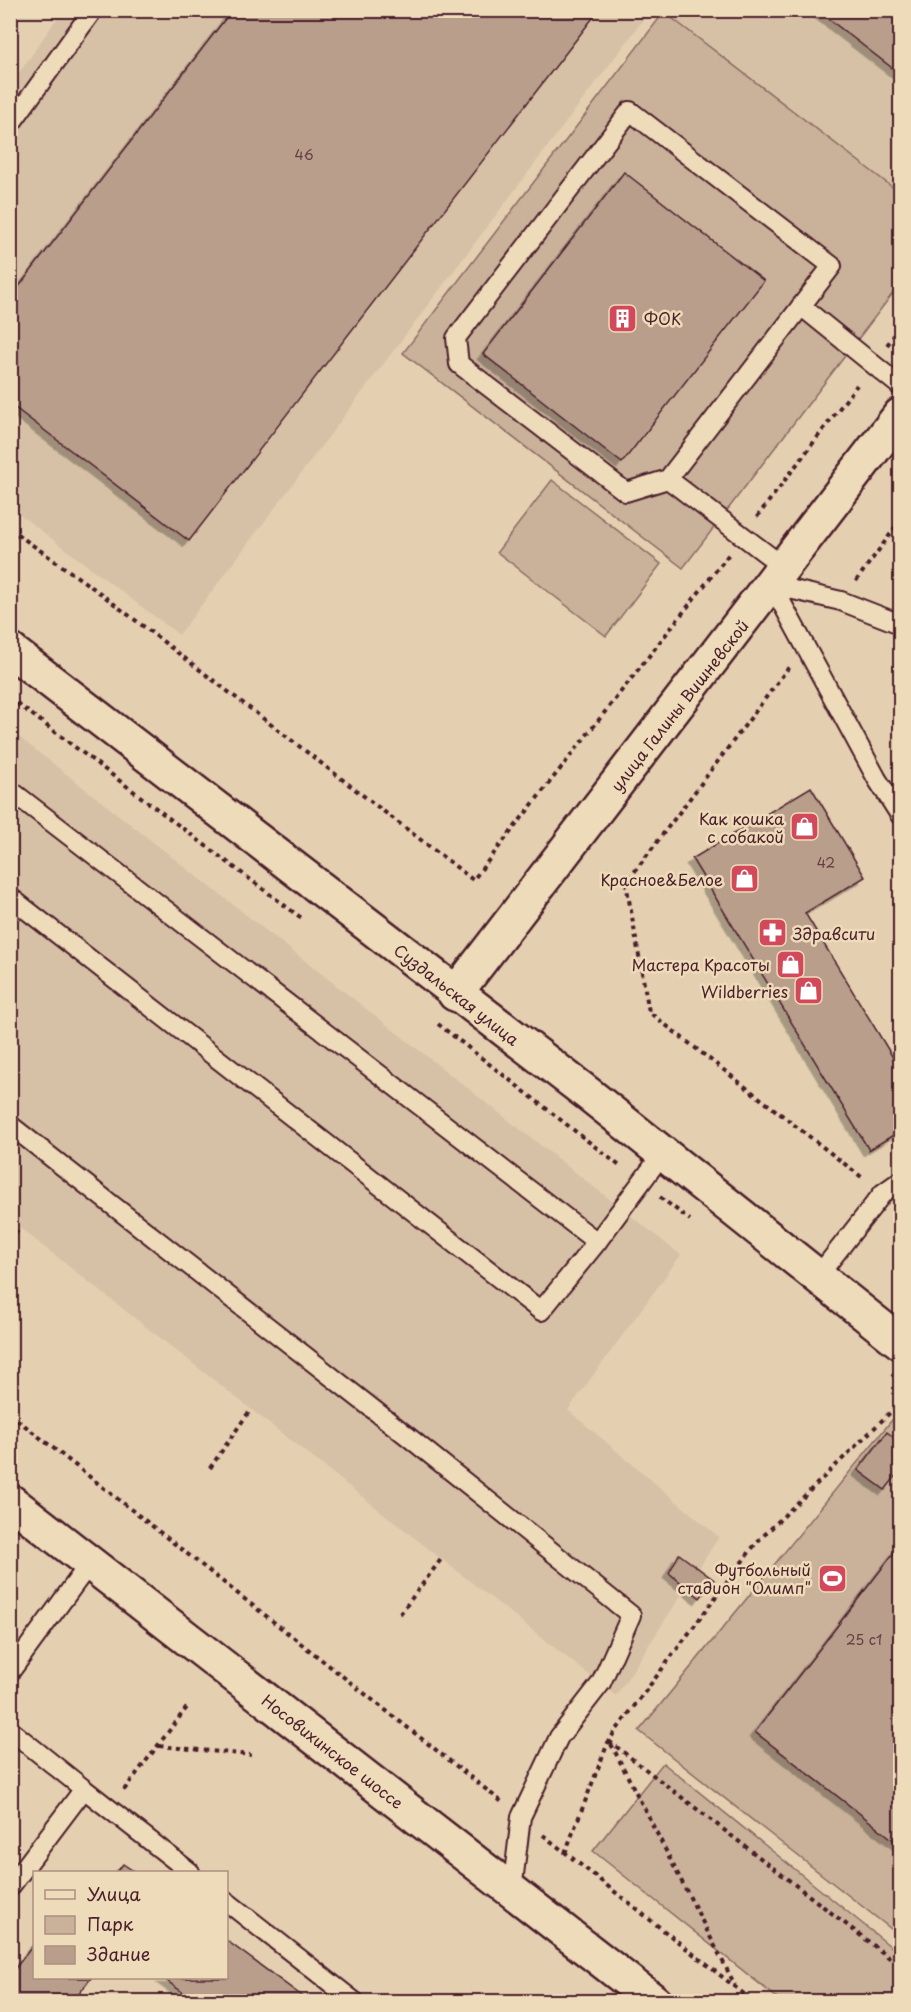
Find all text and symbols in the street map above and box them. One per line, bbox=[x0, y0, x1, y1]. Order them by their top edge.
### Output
house number: 46 bbox=[294, 144, 314, 165]
building icon: ФОК bbox=[607, 302, 639, 334]
place label: ФОК bbox=[644, 306, 681, 330]
street label: улица Галины Вишневской bbox=[604, 614, 754, 796]
place label: Как кошка с собакой bbox=[699, 806, 784, 848]
shop icon: Как кошка с собакой bbox=[789, 811, 821, 843]
house number: 42 bbox=[817, 852, 835, 873]
shop icon: Красное&Белое bbox=[728, 863, 760, 895]
place label: Красное&Белое bbox=[601, 867, 723, 891]
pharmacy icon: Здравсити bbox=[756, 917, 788, 949]
place label: Здравсити bbox=[792, 921, 875, 945]
street label: Суздальская улица bbox=[389, 937, 525, 1051]
shop icon: Мастера Красоты bbox=[775, 948, 807, 980]
place label: Мастера Красоты bbox=[631, 952, 770, 976]
shop icon: Wildberries bbox=[793, 975, 825, 1007]
place label: Wildberries bbox=[701, 979, 788, 1003]
place label: Футбольный стадион "Олимп" bbox=[677, 1557, 811, 1599]
sports icon: Футбольный стадион "Олимп" bbox=[816, 1562, 848, 1594]
house number: 25 с1 bbox=[846, 1629, 882, 1650]
street label: Носовихинское шоссе bbox=[257, 1688, 409, 1814]
legend bbox=[33, 1871, 228, 1979]
text: Улица bbox=[87, 1880, 141, 1907]
text: Парк bbox=[87, 1910, 134, 1937]
text: Здание bbox=[87, 1940, 150, 1967]

